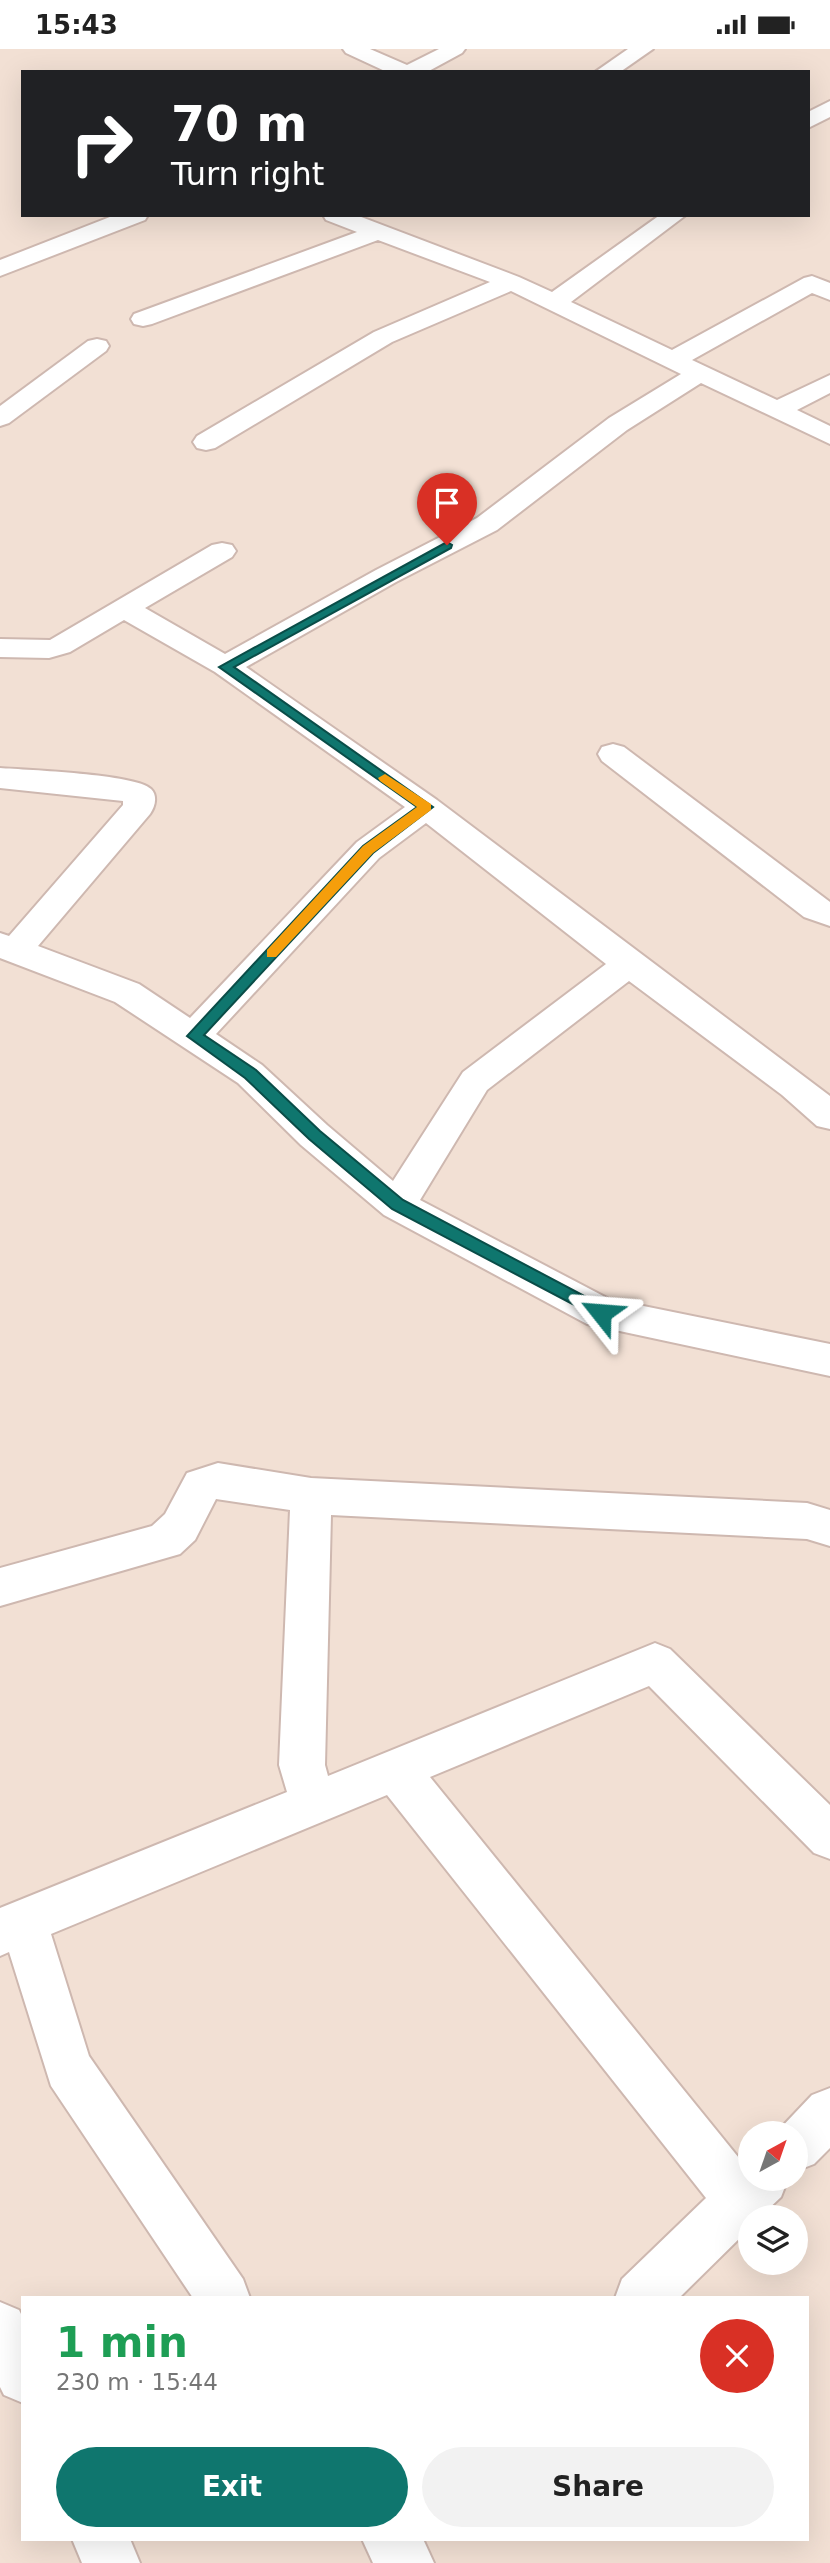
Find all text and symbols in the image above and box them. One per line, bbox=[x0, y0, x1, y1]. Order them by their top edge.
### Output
text: 15:43 bbox=[35, 10, 118, 40]
text: 70 m bbox=[171, 96, 307, 153]
icon: right bbox=[56, 98, 147, 189]
text: Turn right bbox=[171, 155, 324, 193]
pin bbox=[417, 473, 477, 545]
icon: arrive bbox=[428, 484, 466, 522]
position arrow bbox=[564, 1276, 638, 1350]
north arrow bbox=[738, 2121, 808, 2191]
map controls bbox=[738, 2121, 808, 2275]
button: layers bbox=[738, 2205, 808, 2275]
text: 1 min bbox=[56, 2318, 188, 2367]
button: close bbox=[700, 2319, 774, 2393]
text: 230 m · 15:44 bbox=[56, 2369, 218, 2395]
button: Exit bbox=[56, 2447, 408, 2527]
button: Share bbox=[422, 2447, 774, 2527]

